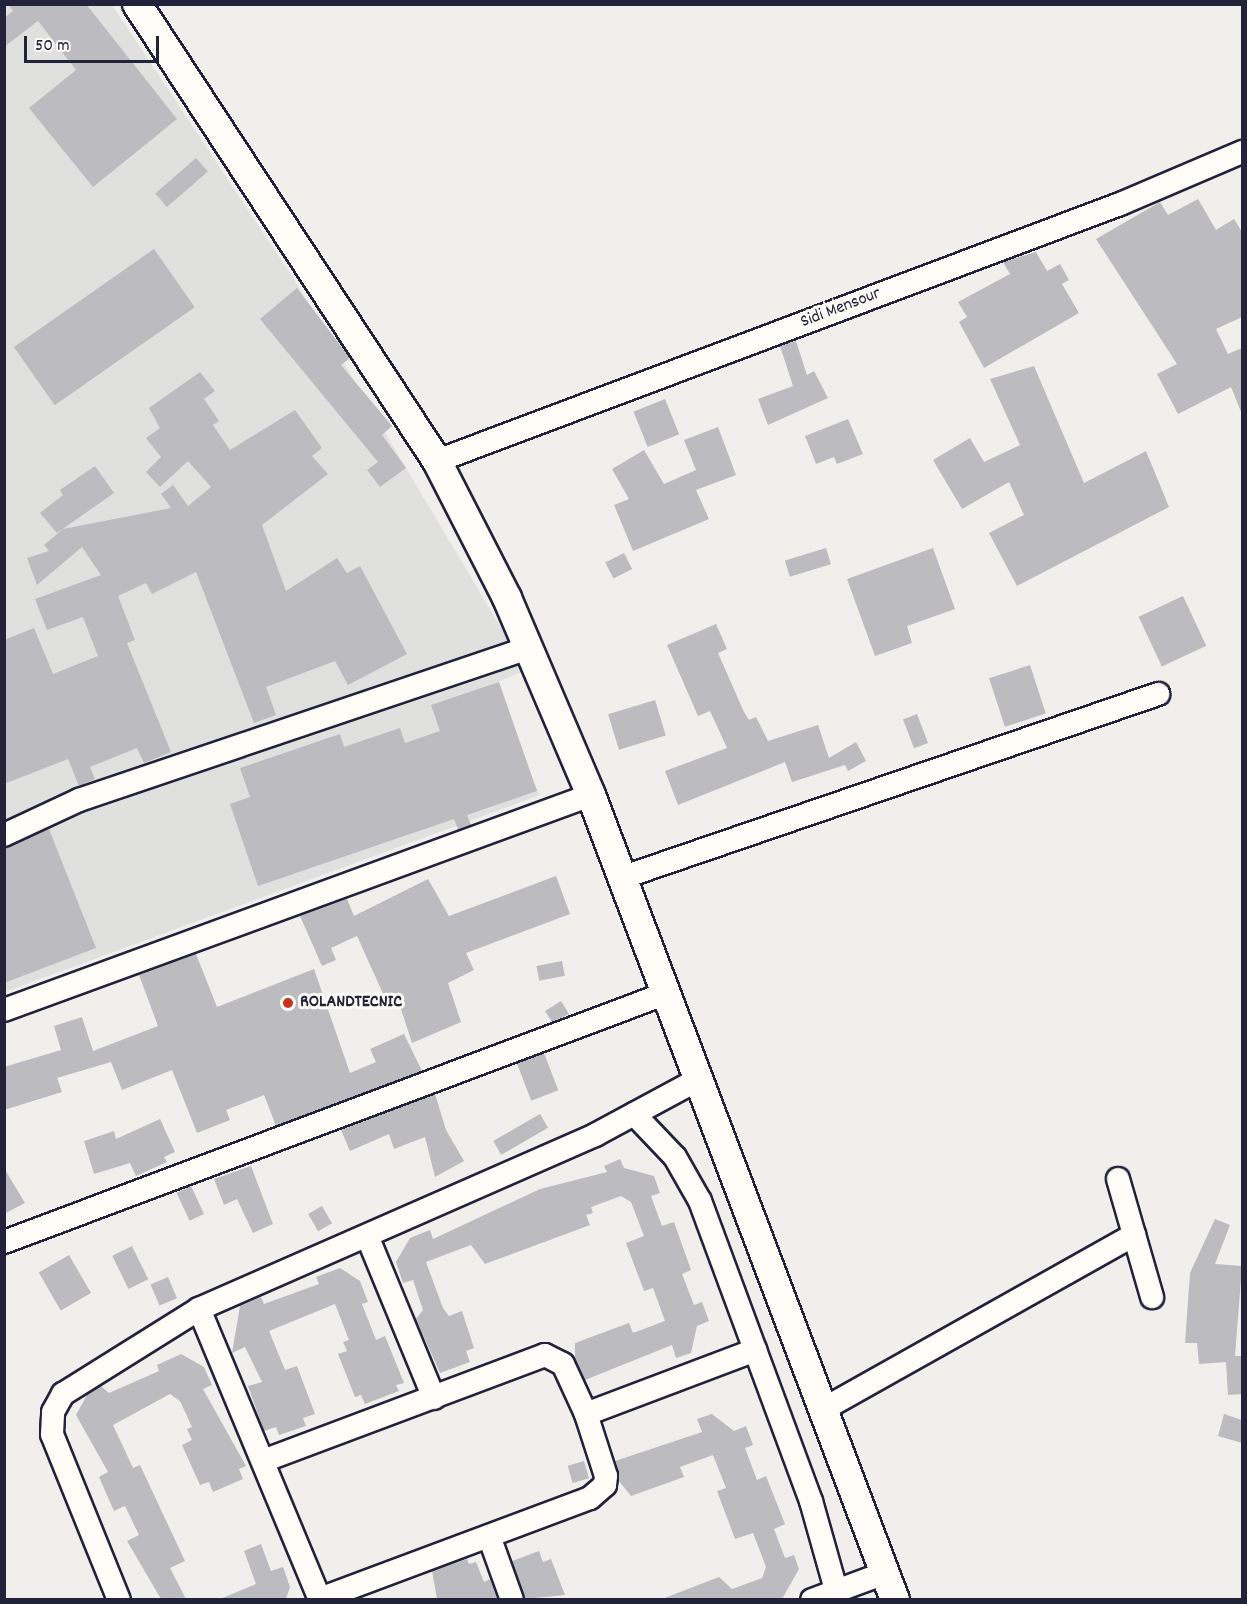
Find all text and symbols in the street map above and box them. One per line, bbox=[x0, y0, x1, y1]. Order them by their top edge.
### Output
scale bar bbox=[27, 24, 162, 62]
text: 50 m bbox=[35, 34, 70, 59]
street label: Sidi Mensour bbox=[798, 284, 884, 334]
place label: ROLANDTECNIC bbox=[300, 992, 402, 1014]
marker: ROLANDTECNIC bbox=[281, 996, 295, 1010]

